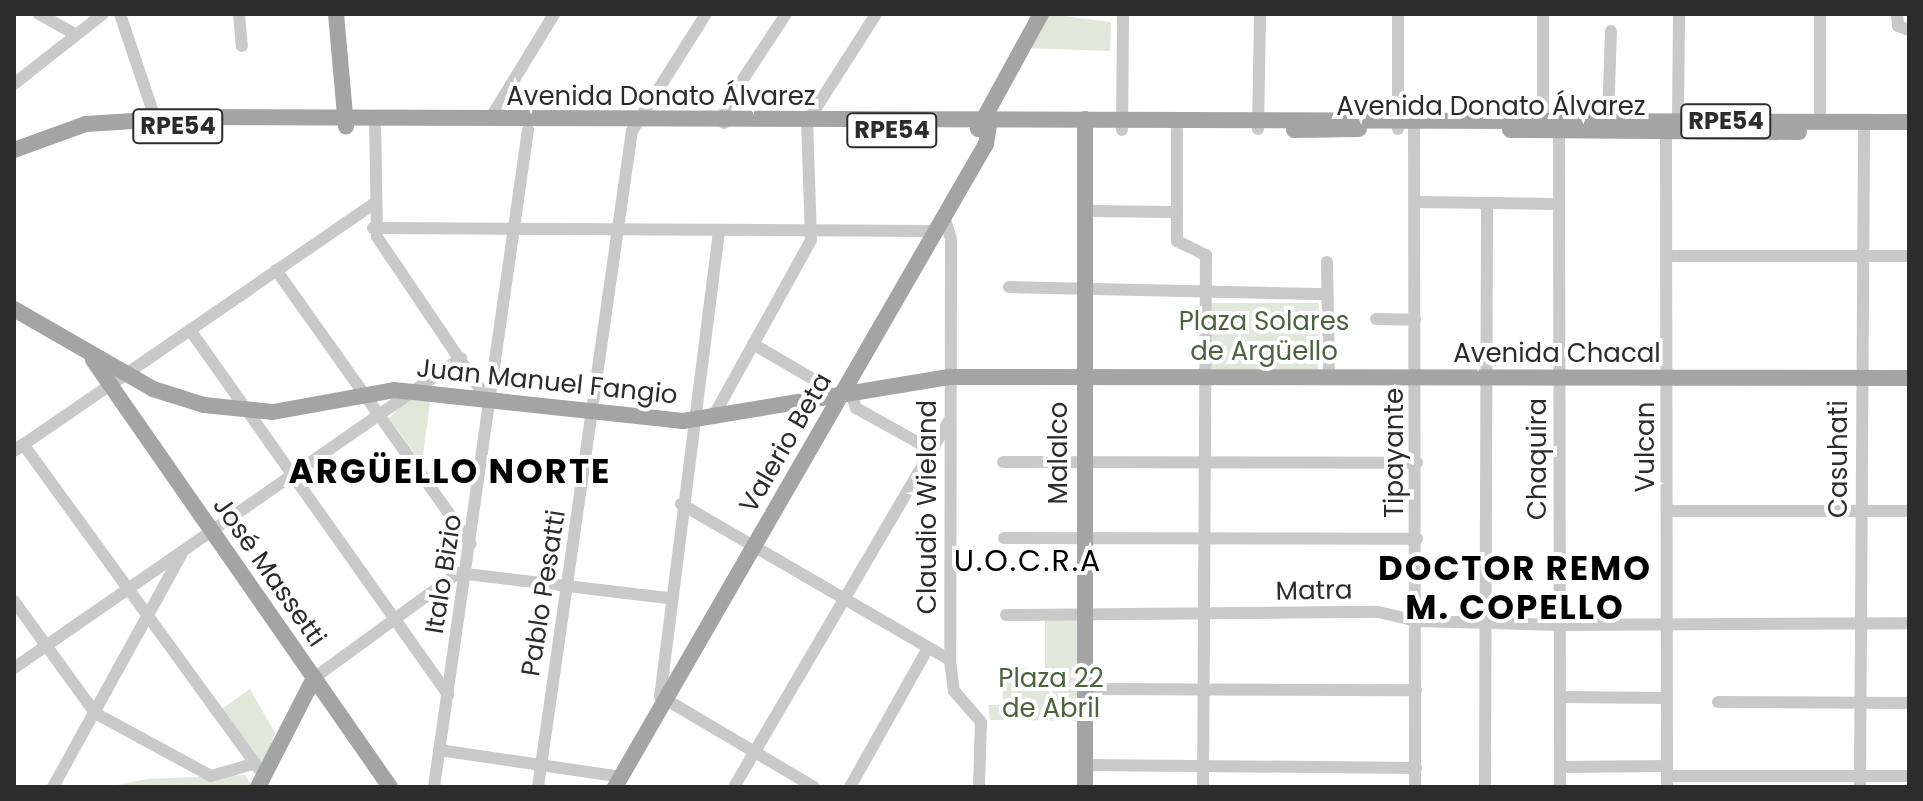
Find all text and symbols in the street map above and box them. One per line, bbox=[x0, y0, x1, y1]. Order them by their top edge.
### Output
street label: Avenida Donato Álvarez bbox=[506, 81, 816, 113]
street label: Avenida Donato Álvarez bbox=[1336, 91, 1646, 123]
road number: RPE54 bbox=[1680, 101, 1772, 141]
road number: RPE54 bbox=[132, 106, 224, 146]
road number: RPE54 bbox=[846, 110, 938, 150]
park label: Plaza Solares de Argüello bbox=[1179, 306, 1349, 368]
street label: Avenida Chacal bbox=[1453, 338, 1661, 370]
street label: Juan Manuel Fangio bbox=[415, 353, 679, 411]
street label: Valerio Beta bbox=[733, 367, 839, 519]
street label: Tipayante bbox=[1379, 388, 1411, 518]
street label: Chaquira bbox=[1522, 398, 1554, 520]
street label: Claudio Wieland bbox=[912, 400, 944, 614]
street label: Casuhati bbox=[1823, 400, 1855, 518]
street label: Malalco bbox=[1043, 402, 1075, 504]
street label: Vulcan bbox=[1630, 402, 1662, 492]
district label: ARGÜELLO NORTE bbox=[289, 452, 611, 492]
street label: José Massetti bbox=[206, 491, 332, 653]
street label: Pablo Pesatti bbox=[515, 508, 573, 678]
street label: Italo Bizio bbox=[419, 512, 469, 636]
district label: U.O.C.R.A bbox=[954, 543, 1102, 579]
district label: DOCTOR REMO M. COPELLO bbox=[1378, 548, 1652, 628]
street label: Matra bbox=[1275, 575, 1353, 607]
park label: Plaza 22 de Abril bbox=[998, 663, 1104, 724]

